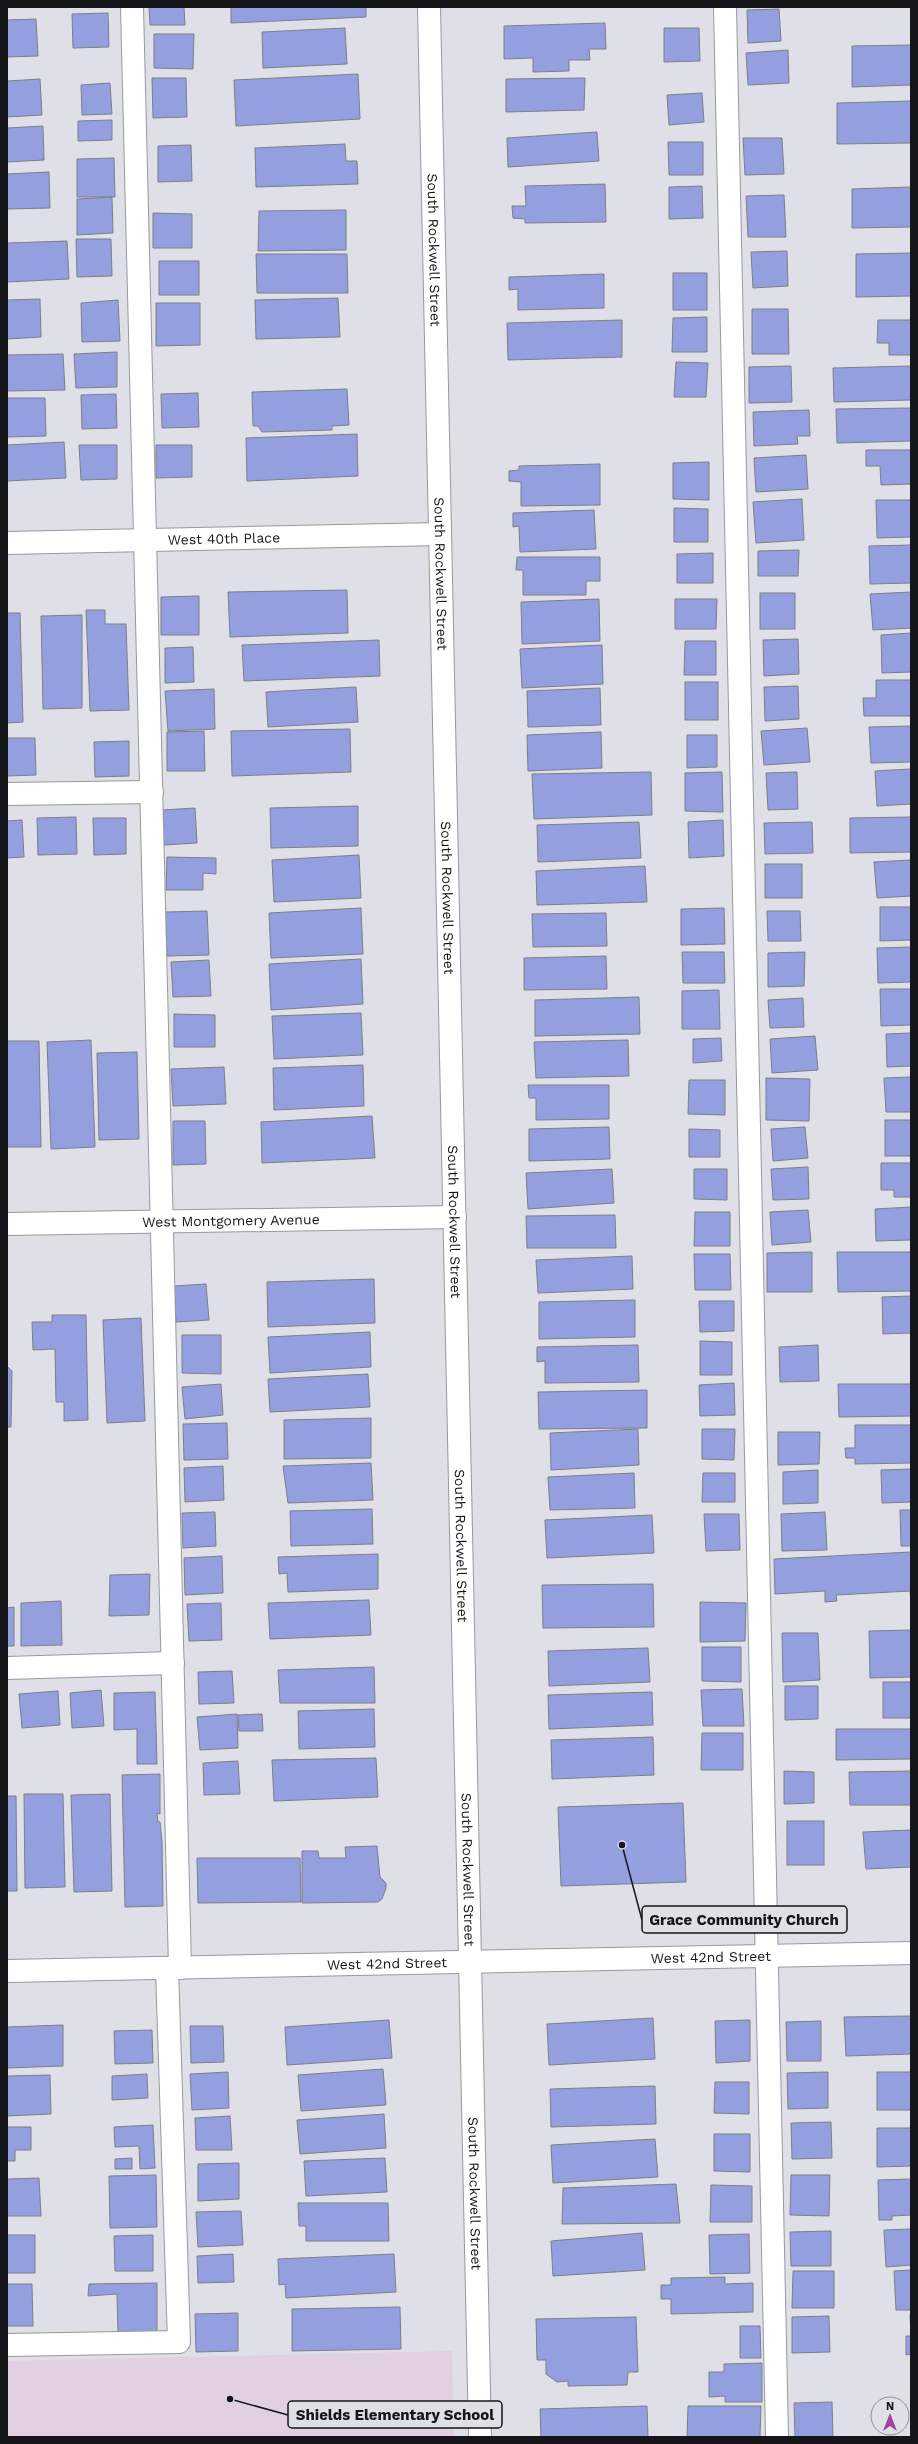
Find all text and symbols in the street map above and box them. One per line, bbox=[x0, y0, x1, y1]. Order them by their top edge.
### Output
street label: South Rockwell Street bbox=[424, 173, 444, 327]
street label: South Rockwell Street bbox=[431, 497, 451, 651]
street label: West 40th Place bbox=[168, 529, 280, 548]
street label: South Rockwell Street bbox=[438, 821, 457, 975]
street label: South Rockwell Street bbox=[445, 1145, 464, 1299]
street label: West Montgomery Avenue bbox=[142, 1211, 320, 1230]
street label: South Rockwell Street bbox=[452, 1469, 471, 1623]
street label: South Rockwell Street bbox=[458, 1793, 478, 1946]
callout: Grace Community Church bbox=[642, 1906, 847, 1933]
text: Grace Community Church bbox=[649, 1911, 839, 1929]
street label: West 42nd Street bbox=[651, 1948, 771, 1966]
street label: West 42nd Street bbox=[327, 1954, 447, 1973]
street label: South Rockwell Street bbox=[465, 2117, 484, 2270]
north arrow bbox=[870, 2396, 910, 2436]
text: N bbox=[886, 2400, 894, 2413]
callout: Shields Elementary School bbox=[288, 2401, 502, 2428]
text: Shields Elementary School bbox=[296, 2406, 494, 2424]

